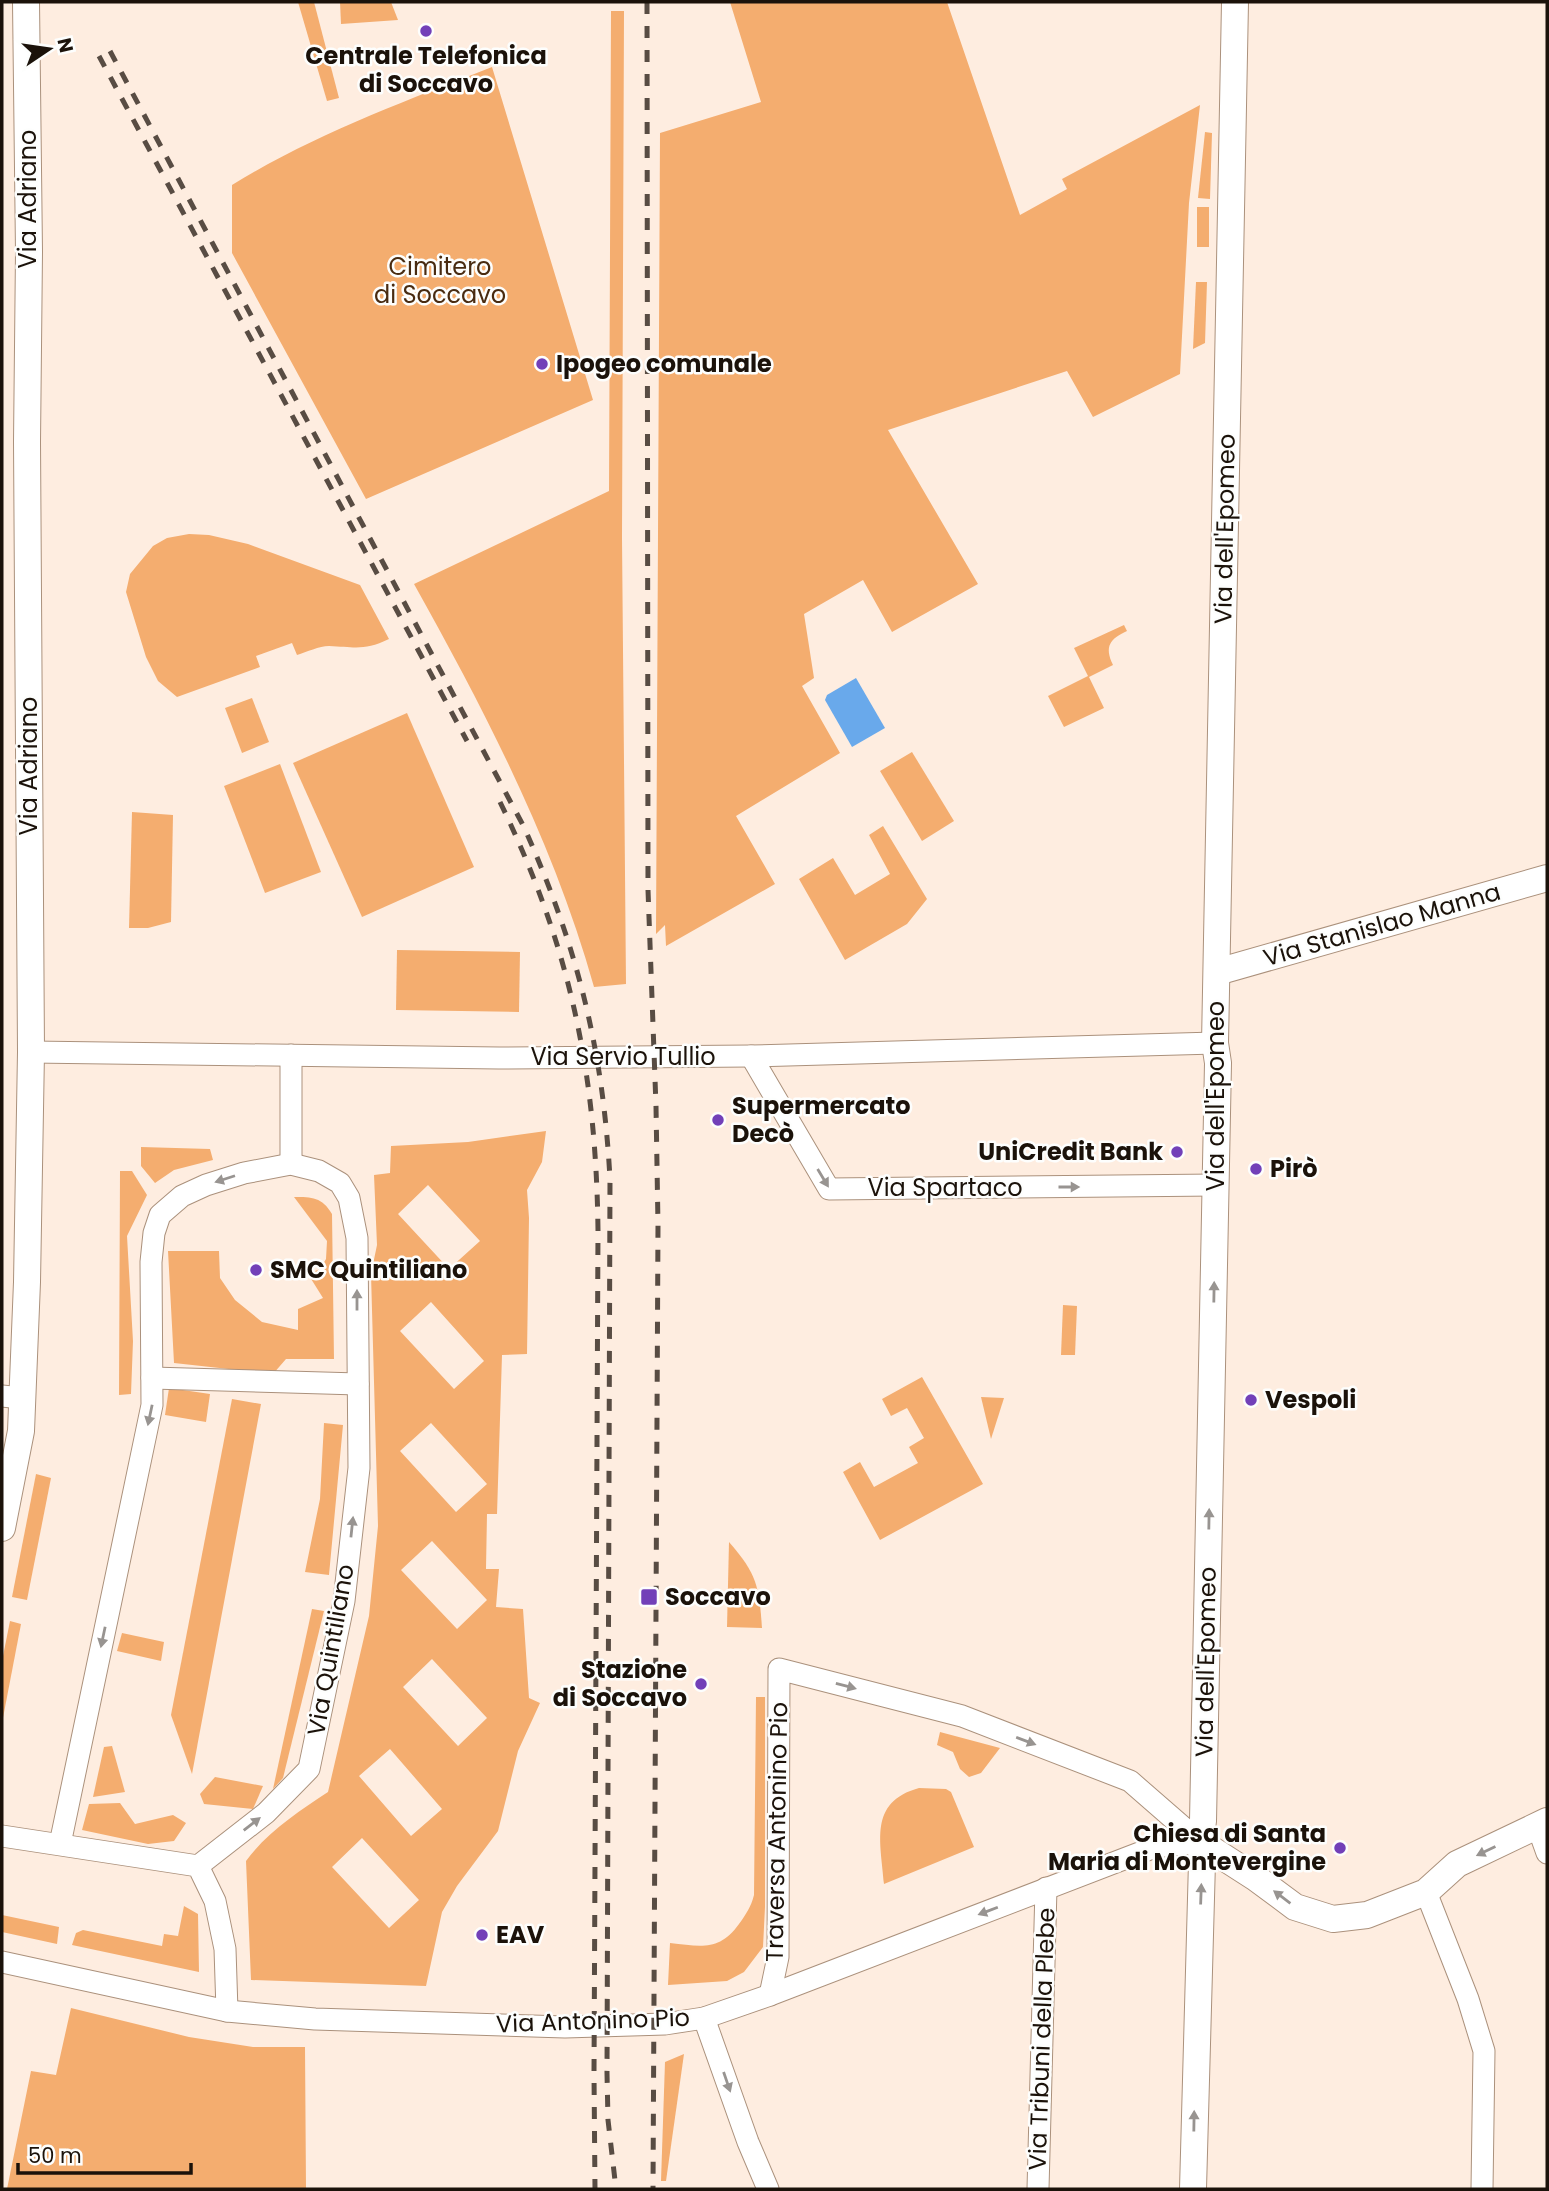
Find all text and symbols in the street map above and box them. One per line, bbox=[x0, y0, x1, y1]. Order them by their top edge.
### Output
north arrow bbox=[14, 14, 84, 84]
marker: Centrale Telefonica di Soccavo bbox=[418, 23, 434, 39]
text: N bbox=[50, 35, 80, 55]
place label: Centrale Telefonica di Soccavo bbox=[305, 39, 547, 100]
street label: Via Adriano bbox=[11, 130, 44, 268]
park label: Cimitero di Soccavo bbox=[374, 250, 506, 311]
place label: Ipogeo comunale bbox=[556, 347, 772, 380]
marker: Ipogeo comunale bbox=[534, 356, 550, 372]
street label: Via dell'Epomeo bbox=[1206, 434, 1243, 624]
street label: Via Adriano bbox=[12, 697, 45, 835]
street label: Via Stanislao Manna bbox=[1259, 875, 1504, 974]
street label: Via dell'Epomeo bbox=[1199, 1001, 1232, 1191]
street label: Via Servio Tullio bbox=[530, 1040, 716, 1073]
place label: Supermercato Decò bbox=[732, 1089, 911, 1150]
marker: Supermercato Decò bbox=[710, 1112, 726, 1128]
place label: UniCredit Bank bbox=[978, 1135, 1163, 1168]
marker: UniCredit Bank bbox=[1169, 1144, 1185, 1160]
place label: Pirò bbox=[1270, 1152, 1318, 1185]
marker: Pirò bbox=[1248, 1161, 1264, 1177]
one-way arrow bbox=[817, 1168, 829, 1188]
street label: Via Spartaco bbox=[867, 1171, 1023, 1204]
one-way arrow bbox=[214, 1174, 235, 1185]
one-way arrow bbox=[1058, 1181, 1080, 1193]
place label: SMC Quintiliano bbox=[270, 1253, 467, 1286]
marker: SMC Quintiliano bbox=[248, 1262, 264, 1278]
one-way arrow bbox=[1208, 1281, 1219, 1303]
one-way arrow bbox=[351, 1288, 363, 1310]
place label: Vespoli bbox=[1265, 1383, 1356, 1416]
marker: Vespoli bbox=[1243, 1392, 1259, 1408]
one-way arrow bbox=[144, 1404, 155, 1426]
one-way arrow bbox=[1203, 1508, 1215, 1530]
one-way arrow bbox=[347, 1515, 358, 1537]
street label: Via Quintiliano bbox=[299, 1562, 362, 1738]
street label: Via dell'Epomeo bbox=[1187, 1567, 1224, 1757]
place label: Soccavo bbox=[665, 1580, 771, 1613]
marker: Soccavo bbox=[639, 1587, 659, 1607]
one-way arrow bbox=[97, 1626, 108, 1648]
place label: Stazione di Soccavo bbox=[553, 1653, 687, 1714]
marker: Stazione di Soccavo bbox=[693, 1676, 709, 1692]
one-way arrow bbox=[835, 1681, 857, 1692]
street label: Traversa Antonino Pio bbox=[758, 1702, 795, 1962]
one-way arrow bbox=[1016, 1735, 1037, 1746]
one-way arrow bbox=[243, 1817, 261, 1832]
place label: Chiesa di Santa Maria di Montevergine bbox=[1048, 1817, 1326, 1878]
marker: Chiesa di Santa Maria di Montevergine bbox=[1332, 1840, 1348, 1856]
one-way arrow bbox=[1476, 1845, 1496, 1856]
one-way arrow bbox=[1195, 1882, 1206, 1904]
one-way arrow bbox=[1272, 1890, 1291, 1904]
one-way arrow bbox=[978, 1905, 999, 1916]
street label: Via Tribuni della Plebe bbox=[1020, 1907, 1063, 2171]
place label: EAV bbox=[496, 1918, 545, 1951]
marker: EAV bbox=[474, 1927, 490, 1943]
street label: Via Antonino Pio bbox=[495, 2001, 690, 2040]
one-way arrow bbox=[722, 2072, 733, 2093]
one-way arrow bbox=[1189, 2110, 1200, 2132]
scale bar bbox=[18, 2132, 191, 2176]
text: 50 m bbox=[28, 2141, 82, 2170]

